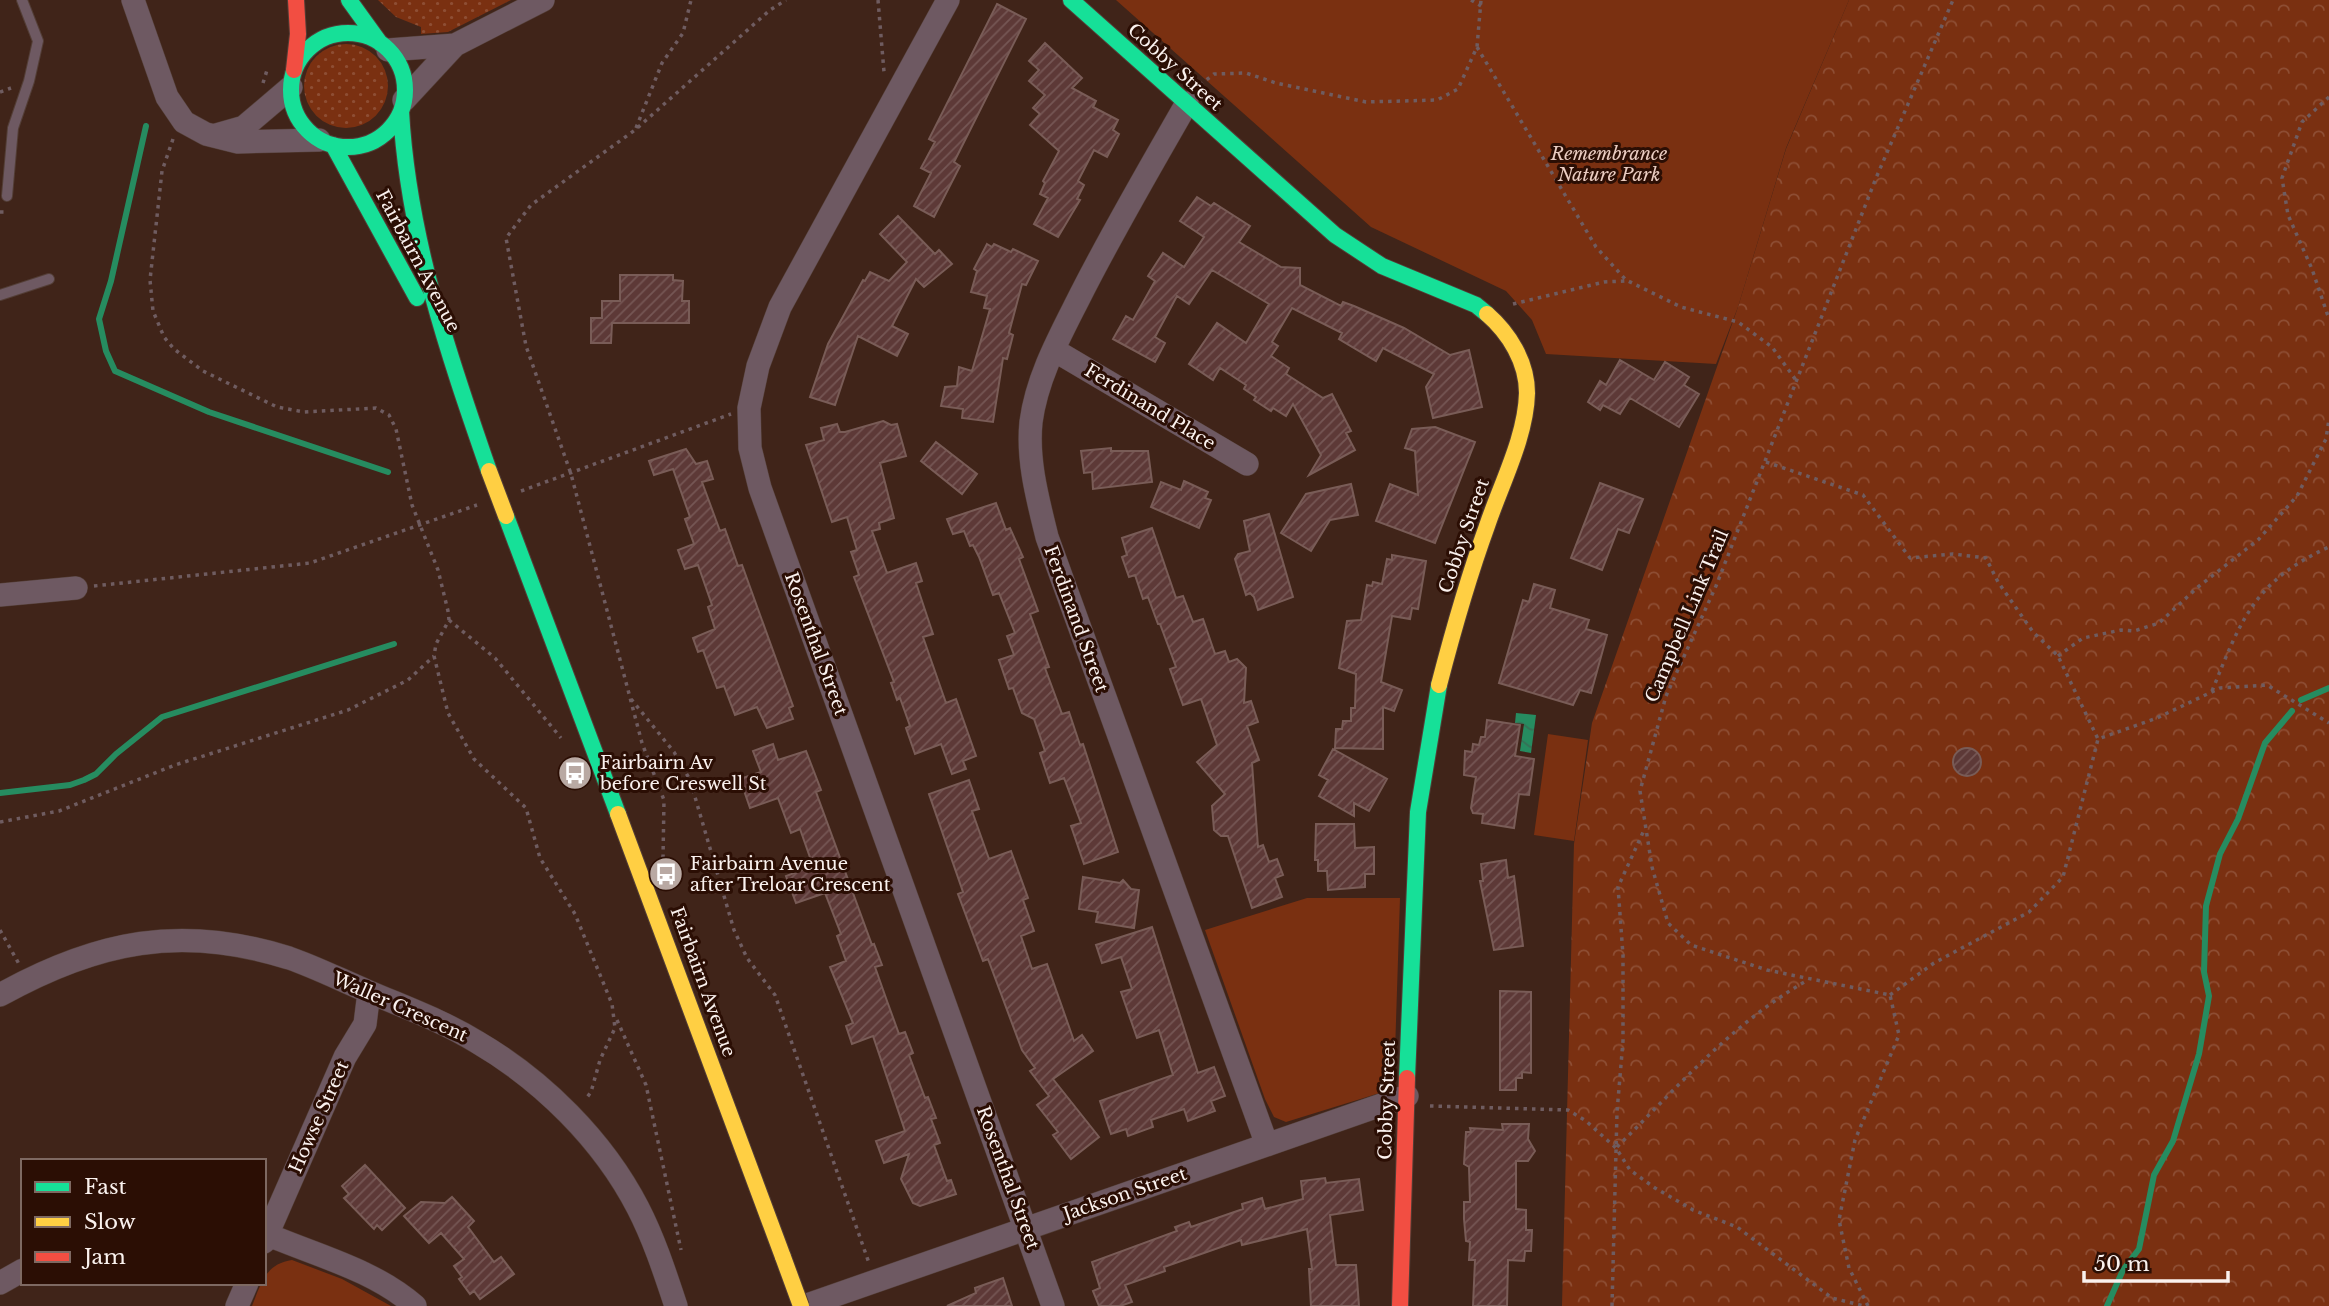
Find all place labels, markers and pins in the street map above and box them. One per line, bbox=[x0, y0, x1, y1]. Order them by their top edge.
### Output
place label: Fairbairn Av before Creswell St bbox=[599, 752, 767, 795]
bus stop icon: Fairbairn Av before Creswell St bbox=[556, 754, 594, 792]
place label: Fairbairn Avenue after Treloar Crescent bbox=[690, 853, 891, 896]
bus stop icon: Fairbairn Avenue after Treloar Crescent bbox=[647, 855, 685, 893]

